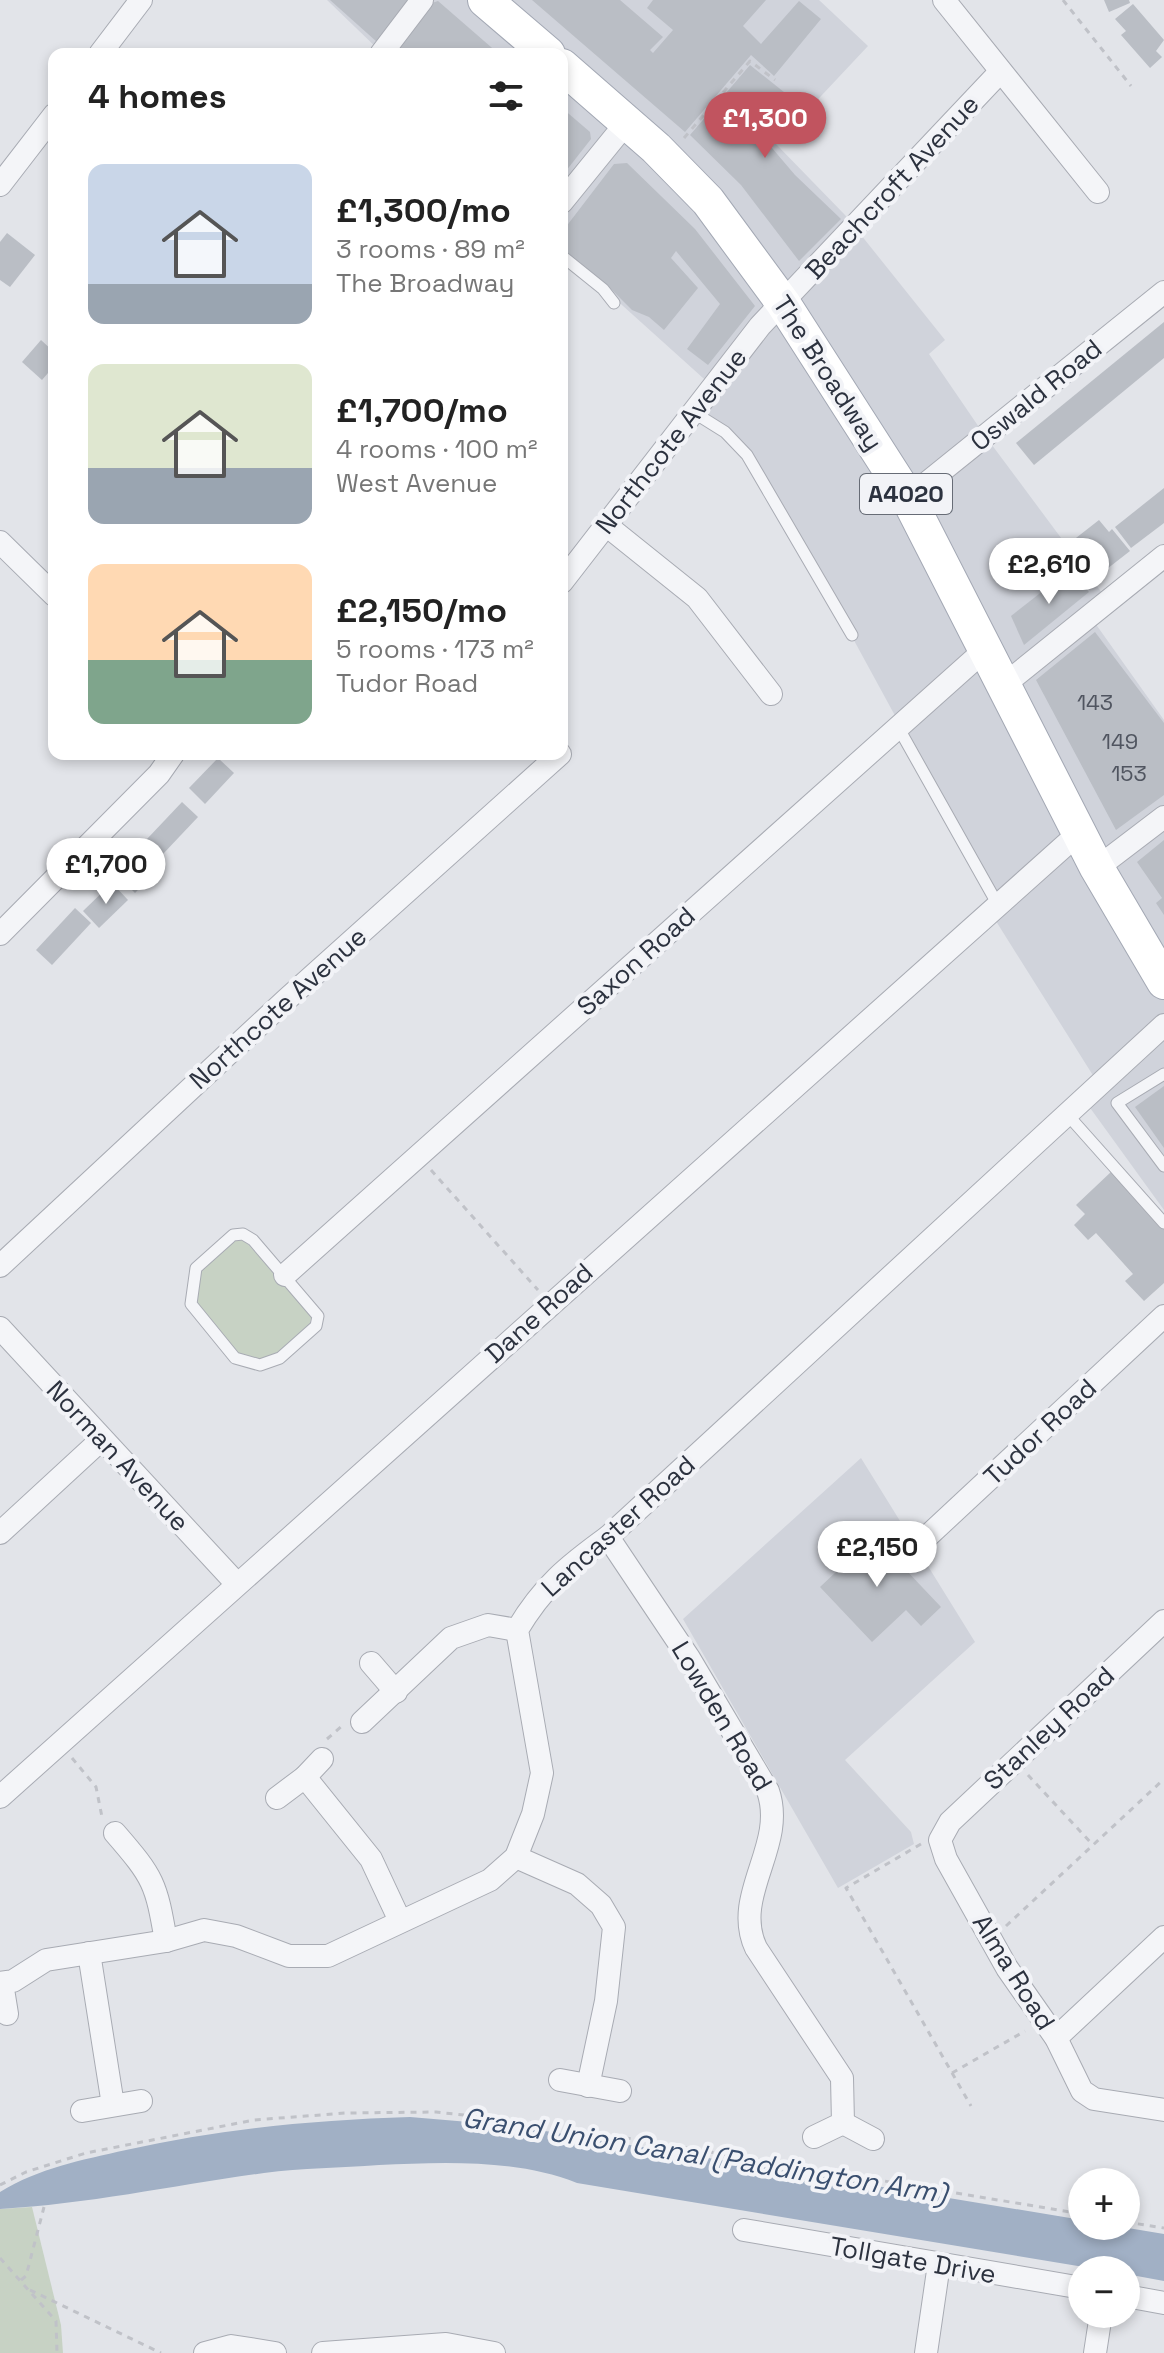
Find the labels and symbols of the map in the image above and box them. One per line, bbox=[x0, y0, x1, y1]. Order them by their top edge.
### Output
street label: Beachcroft Avenue bbox=[798, 88, 986, 286]
pin: £1,300 bbox=[700, 92, 830, 160]
street label: The Broadway bbox=[765, 289, 891, 457]
street label: Oswald Road bbox=[963, 331, 1109, 459]
street label: Northcote Avenue bbox=[588, 341, 754, 541]
road number: A4020 bbox=[860, 474, 952, 514]
pin: £2,610 bbox=[984, 538, 1114, 606]
house number: 143 bbox=[1077, 688, 1113, 716]
house number: 149 bbox=[1102, 727, 1138, 755]
house number: 153 bbox=[1111, 759, 1147, 787]
pin: £1,700 bbox=[41, 838, 171, 906]
street label: Saxon Road bbox=[570, 899, 702, 1023]
street label: Northcote Avenue bbox=[182, 919, 374, 1097]
street label: Dane Road bbox=[478, 1256, 600, 1370]
street label: Tudor Road bbox=[976, 1371, 1104, 1493]
street label: Norman Avenue bbox=[39, 1373, 197, 1539]
street label: Lancaster Road bbox=[534, 1448, 702, 1604]
pin: £2,150 bbox=[812, 1521, 942, 1589]
street label: Lowden Road bbox=[664, 1635, 780, 1797]
street label: Stanley Road bbox=[976, 1659, 1122, 1797]
street label: Alma Road bbox=[965, 1908, 1063, 2036]
water label: Grand Union Canal (Paddington Arm) bbox=[460, 2099, 952, 2211]
street label: Tollgate Drive bbox=[827, 2229, 999, 2291]

